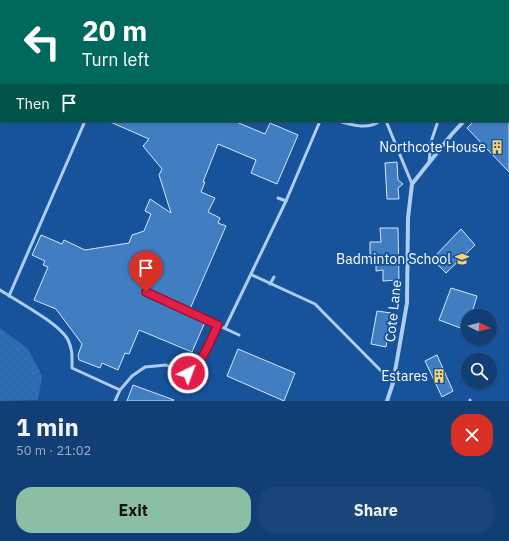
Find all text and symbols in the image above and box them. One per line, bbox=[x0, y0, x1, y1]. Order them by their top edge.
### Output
text: 20 m bbox=[82, 12, 147, 49]
icon: left bbox=[16, 16, 68, 68]
text: Turn left bbox=[82, 48, 150, 71]
icon: arrive bbox=[58, 92, 80, 114]
text: Then bbox=[16, 94, 50, 113]
place label: Northcote House bbox=[379, 138, 486, 156]
building icon: Northcote House bbox=[489, 139, 505, 155]
place label: Badminton School bbox=[336, 250, 451, 268]
pin bbox=[129, 251, 163, 292]
school or university icon: Badminton School bbox=[454, 251, 470, 267]
icon: arrive bbox=[135, 257, 157, 279]
street label: Cote Lane bbox=[381, 279, 405, 343]
north arrow bbox=[461, 309, 497, 345]
map controls bbox=[461, 309, 497, 389]
position arrow bbox=[167, 352, 209, 394]
button: search bbox=[461, 353, 497, 389]
place label: Estares bbox=[381, 367, 428, 385]
building icon: Estares bbox=[431, 368, 447, 384]
text: 1 min bbox=[16, 411, 79, 443]
button: close bbox=[451, 414, 493, 456]
text: 50 m · 21:02 bbox=[16, 442, 91, 459]
button: Exit bbox=[16, 487, 251, 533]
button: Share bbox=[259, 487, 493, 533]

